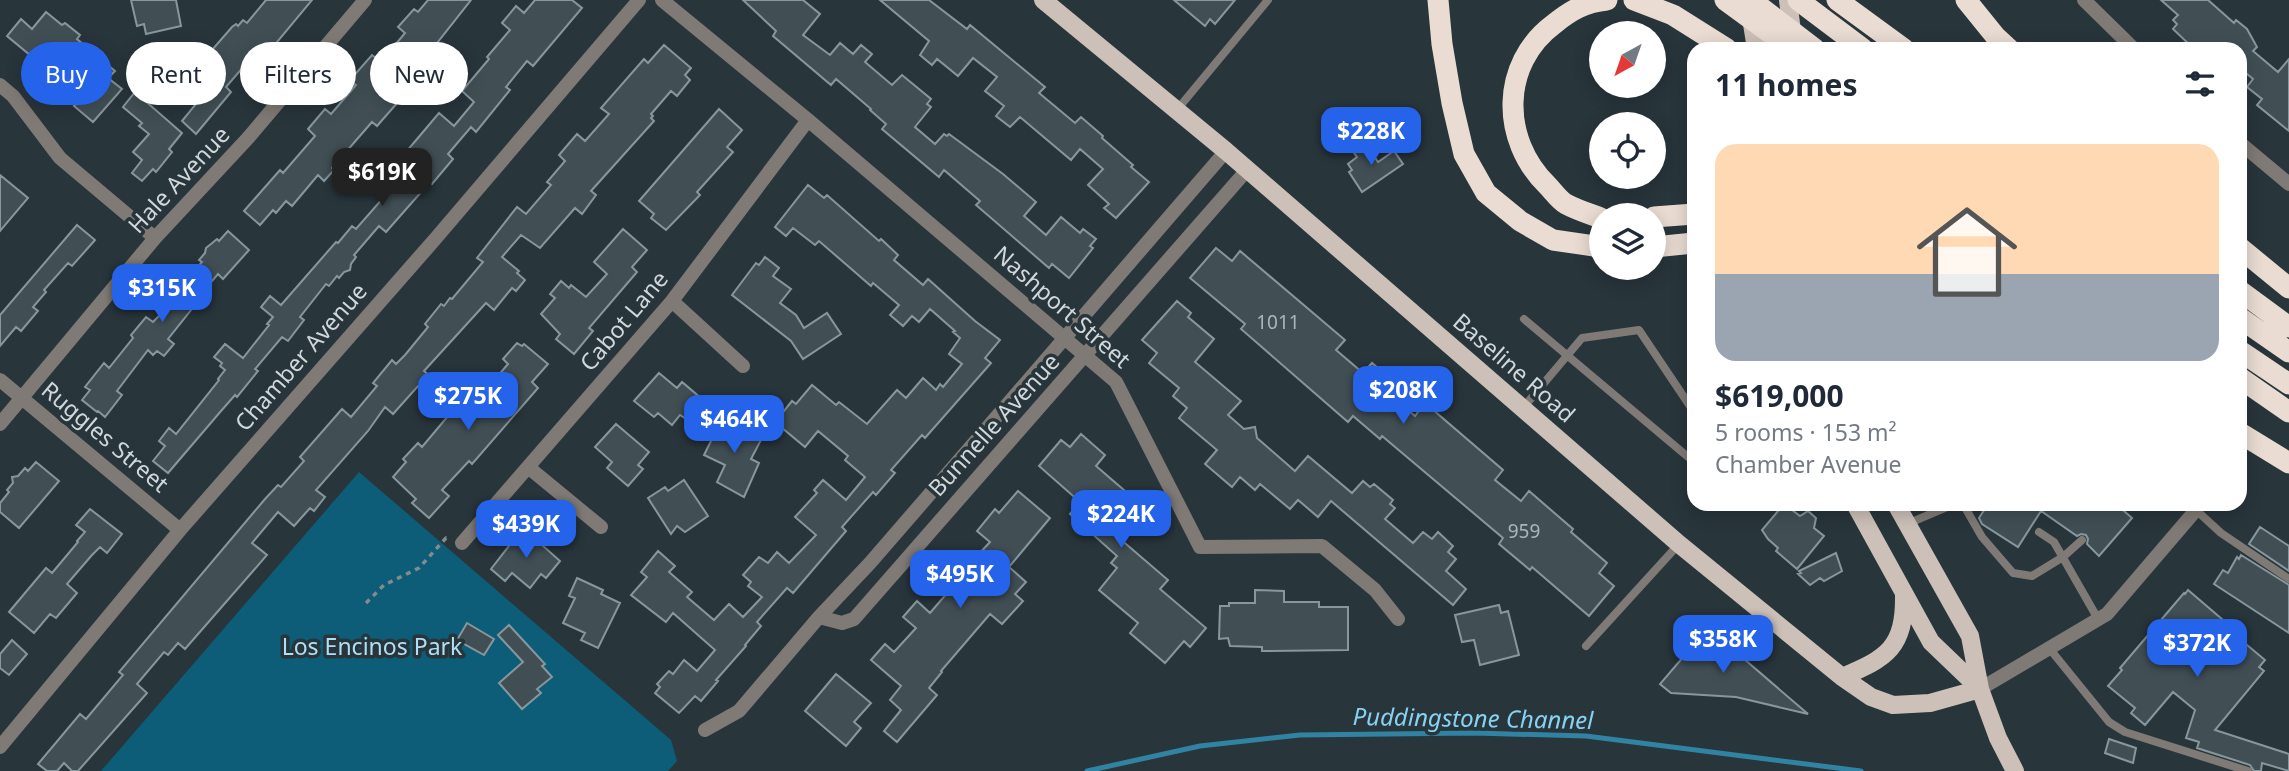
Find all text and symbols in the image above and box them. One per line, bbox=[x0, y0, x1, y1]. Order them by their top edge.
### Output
north arrow bbox=[1589, 21, 1666, 98]
map controls bbox=[1589, 21, 1666, 280]
chip: Buy bbox=[21, 42, 112, 105]
chip: Rent bbox=[126, 42, 226, 105]
chip: Filters bbox=[240, 42, 356, 105]
chip: New bbox=[370, 42, 468, 105]
text: 11 homes bbox=[1715, 64, 1858, 105]
icon: filters bbox=[2181, 65, 2219, 103]
pin: $228K bbox=[1322, 108, 1420, 167]
button: locate bbox=[1589, 112, 1666, 189]
text: $228K bbox=[1337, 114, 1405, 146]
street label: Hale Avenue bbox=[120, 119, 236, 240]
pin: $619K bbox=[333, 148, 431, 208]
text: $619K bbox=[348, 155, 416, 187]
icon: home bbox=[1904, 189, 2030, 315]
button: layers bbox=[1589, 203, 1666, 280]
street label: Nashport Street bbox=[987, 238, 1138, 375]
street label: Cabot Lane bbox=[572, 263, 675, 377]
pin: $315K bbox=[113, 264, 211, 324]
text: $315K bbox=[128, 271, 196, 303]
street label: Chamber Avenue bbox=[227, 275, 374, 437]
street label: Baseline Road bbox=[1447, 305, 1583, 429]
house number: 1011 bbox=[1256, 309, 1300, 335]
street label: Bunnelle Avenue bbox=[920, 346, 1066, 503]
pin: $208K bbox=[1354, 366, 1452, 426]
pin: $275K bbox=[419, 372, 517, 432]
text: $208K bbox=[1369, 373, 1437, 405]
street label: Ruggles Street bbox=[35, 374, 176, 499]
text: $619,000 bbox=[1715, 375, 1844, 416]
text: $275K bbox=[434, 379, 502, 411]
pin: $464K bbox=[685, 396, 783, 455]
text: $464K bbox=[700, 402, 768, 434]
text: 5 rooms · 153 m² bbox=[1715, 416, 1897, 448]
text: Chamber Avenue bbox=[1715, 448, 1902, 480]
pin: $224K bbox=[1072, 490, 1170, 550]
text: $224K bbox=[1087, 497, 1155, 529]
pin: $439K bbox=[477, 500, 575, 560]
text: $439K bbox=[492, 507, 560, 539]
house number: 959 bbox=[1508, 518, 1540, 544]
pin: $495K bbox=[911, 550, 1009, 610]
text: $495K bbox=[926, 557, 994, 589]
pin: $358K bbox=[1674, 616, 1772, 675]
pin: $372K bbox=[2148, 620, 2246, 679]
text: $358K bbox=[1689, 622, 1757, 654]
text: $372K bbox=[2163, 626, 2231, 658]
park label: Los Encinos Park bbox=[282, 630, 463, 662]
water label: Puddingstone Channel bbox=[1352, 699, 1595, 736]

